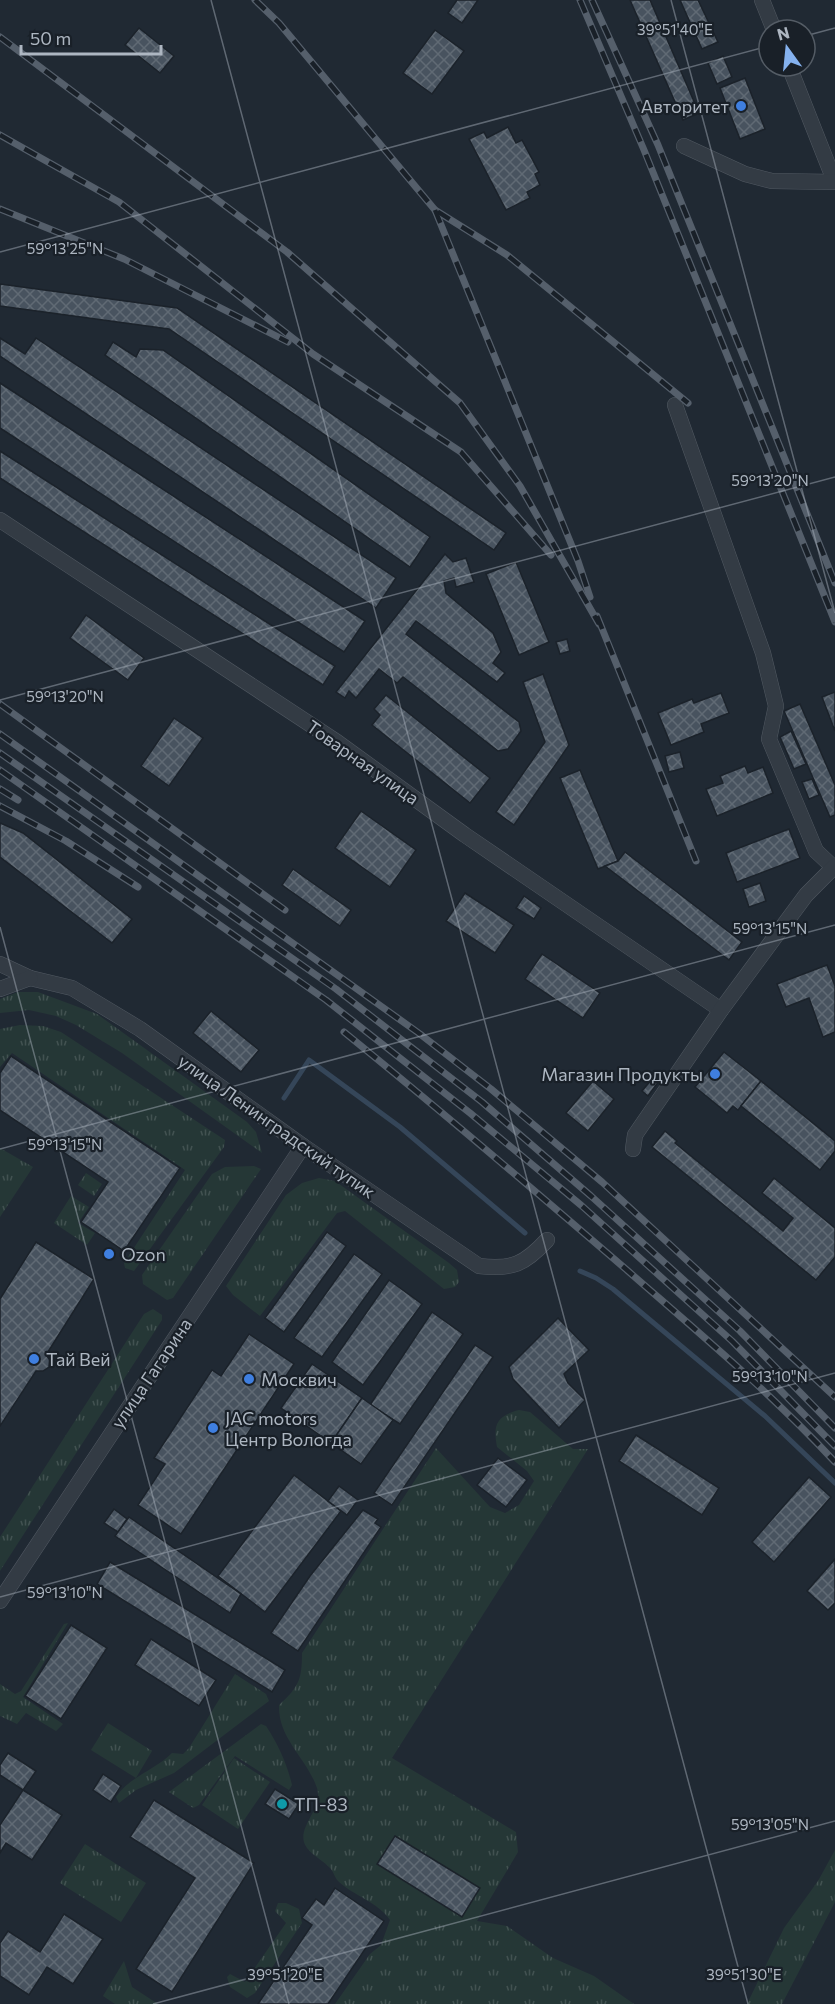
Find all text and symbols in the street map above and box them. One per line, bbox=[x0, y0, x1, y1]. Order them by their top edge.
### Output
scale bar bbox=[21, 18, 160, 56]
north arrow bbox=[757, 18, 817, 78]
text: 39°51'40"E bbox=[637, 20, 713, 38]
text: N bbox=[775, 22, 791, 44]
text: 50 m bbox=[30, 27, 71, 49]
place label: Авторитет bbox=[641, 95, 730, 117]
marker: Авторитет bbox=[734, 99, 748, 113]
text: 59°13'25"N bbox=[27, 239, 103, 257]
text: 59°13'20"N bbox=[731, 471, 809, 489]
text: 59°13'20"N bbox=[26, 687, 104, 705]
street label: Товарная улица bbox=[303, 715, 423, 809]
text: 59°13'15"N bbox=[733, 919, 807, 937]
street label: улица Ленинградский тупик bbox=[174, 1049, 380, 1203]
place label: Магазин Продукты bbox=[541, 1063, 703, 1085]
marker: Магазин Продукты bbox=[708, 1067, 722, 1081]
text: 59°13'15"N bbox=[28, 1135, 102, 1153]
place label: Ozon bbox=[121, 1243, 166, 1265]
marker: Ozon bbox=[102, 1247, 116, 1261]
street label: улица Гагарина bbox=[106, 1314, 196, 1432]
place label: Тай Вей bbox=[46, 1348, 111, 1370]
marker: Тай Вей bbox=[27, 1352, 41, 1366]
text: 59°13'10"N bbox=[732, 1367, 808, 1385]
place label: Москвич bbox=[261, 1368, 337, 1390]
marker: Москвич bbox=[242, 1372, 256, 1386]
place label: JAC motors Центр Вологда bbox=[225, 1407, 352, 1450]
marker: JAC motors Центр Вологда bbox=[206, 1421, 220, 1435]
text: 59°13'10"N bbox=[27, 1583, 103, 1601]
place label: ТП-83 bbox=[294, 1793, 348, 1815]
marker: ТП-83 bbox=[275, 1797, 289, 1811]
text: 59°13'05"N bbox=[731, 1815, 809, 1833]
text: 39°51'20"E bbox=[247, 1965, 323, 1983]
text: 39°51'30"E bbox=[706, 1965, 782, 1983]

